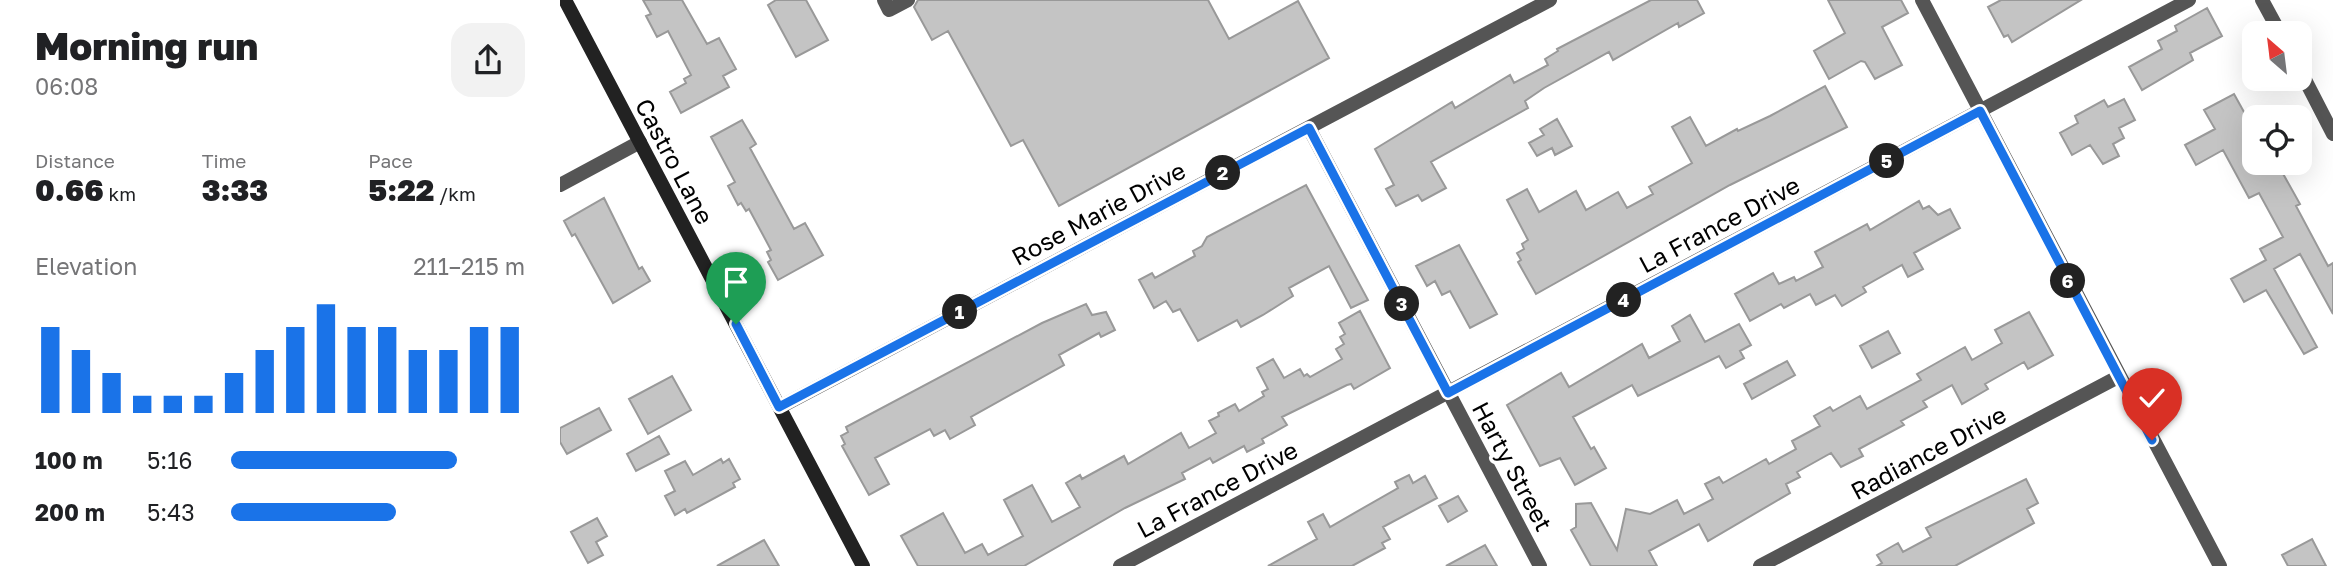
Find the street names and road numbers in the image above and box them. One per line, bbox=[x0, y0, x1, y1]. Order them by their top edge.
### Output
street label: Castro Lane bbox=[630, 93, 720, 229]
street label: Rose Marie Drive bbox=[1006, 155, 1190, 271]
street label: La France Drive bbox=[1634, 169, 1804, 279]
street label: Harty Street bbox=[1467, 396, 1559, 536]
street label: Radiance Drive bbox=[1845, 399, 2011, 505]
street label: La France Drive bbox=[1132, 434, 1302, 544]

